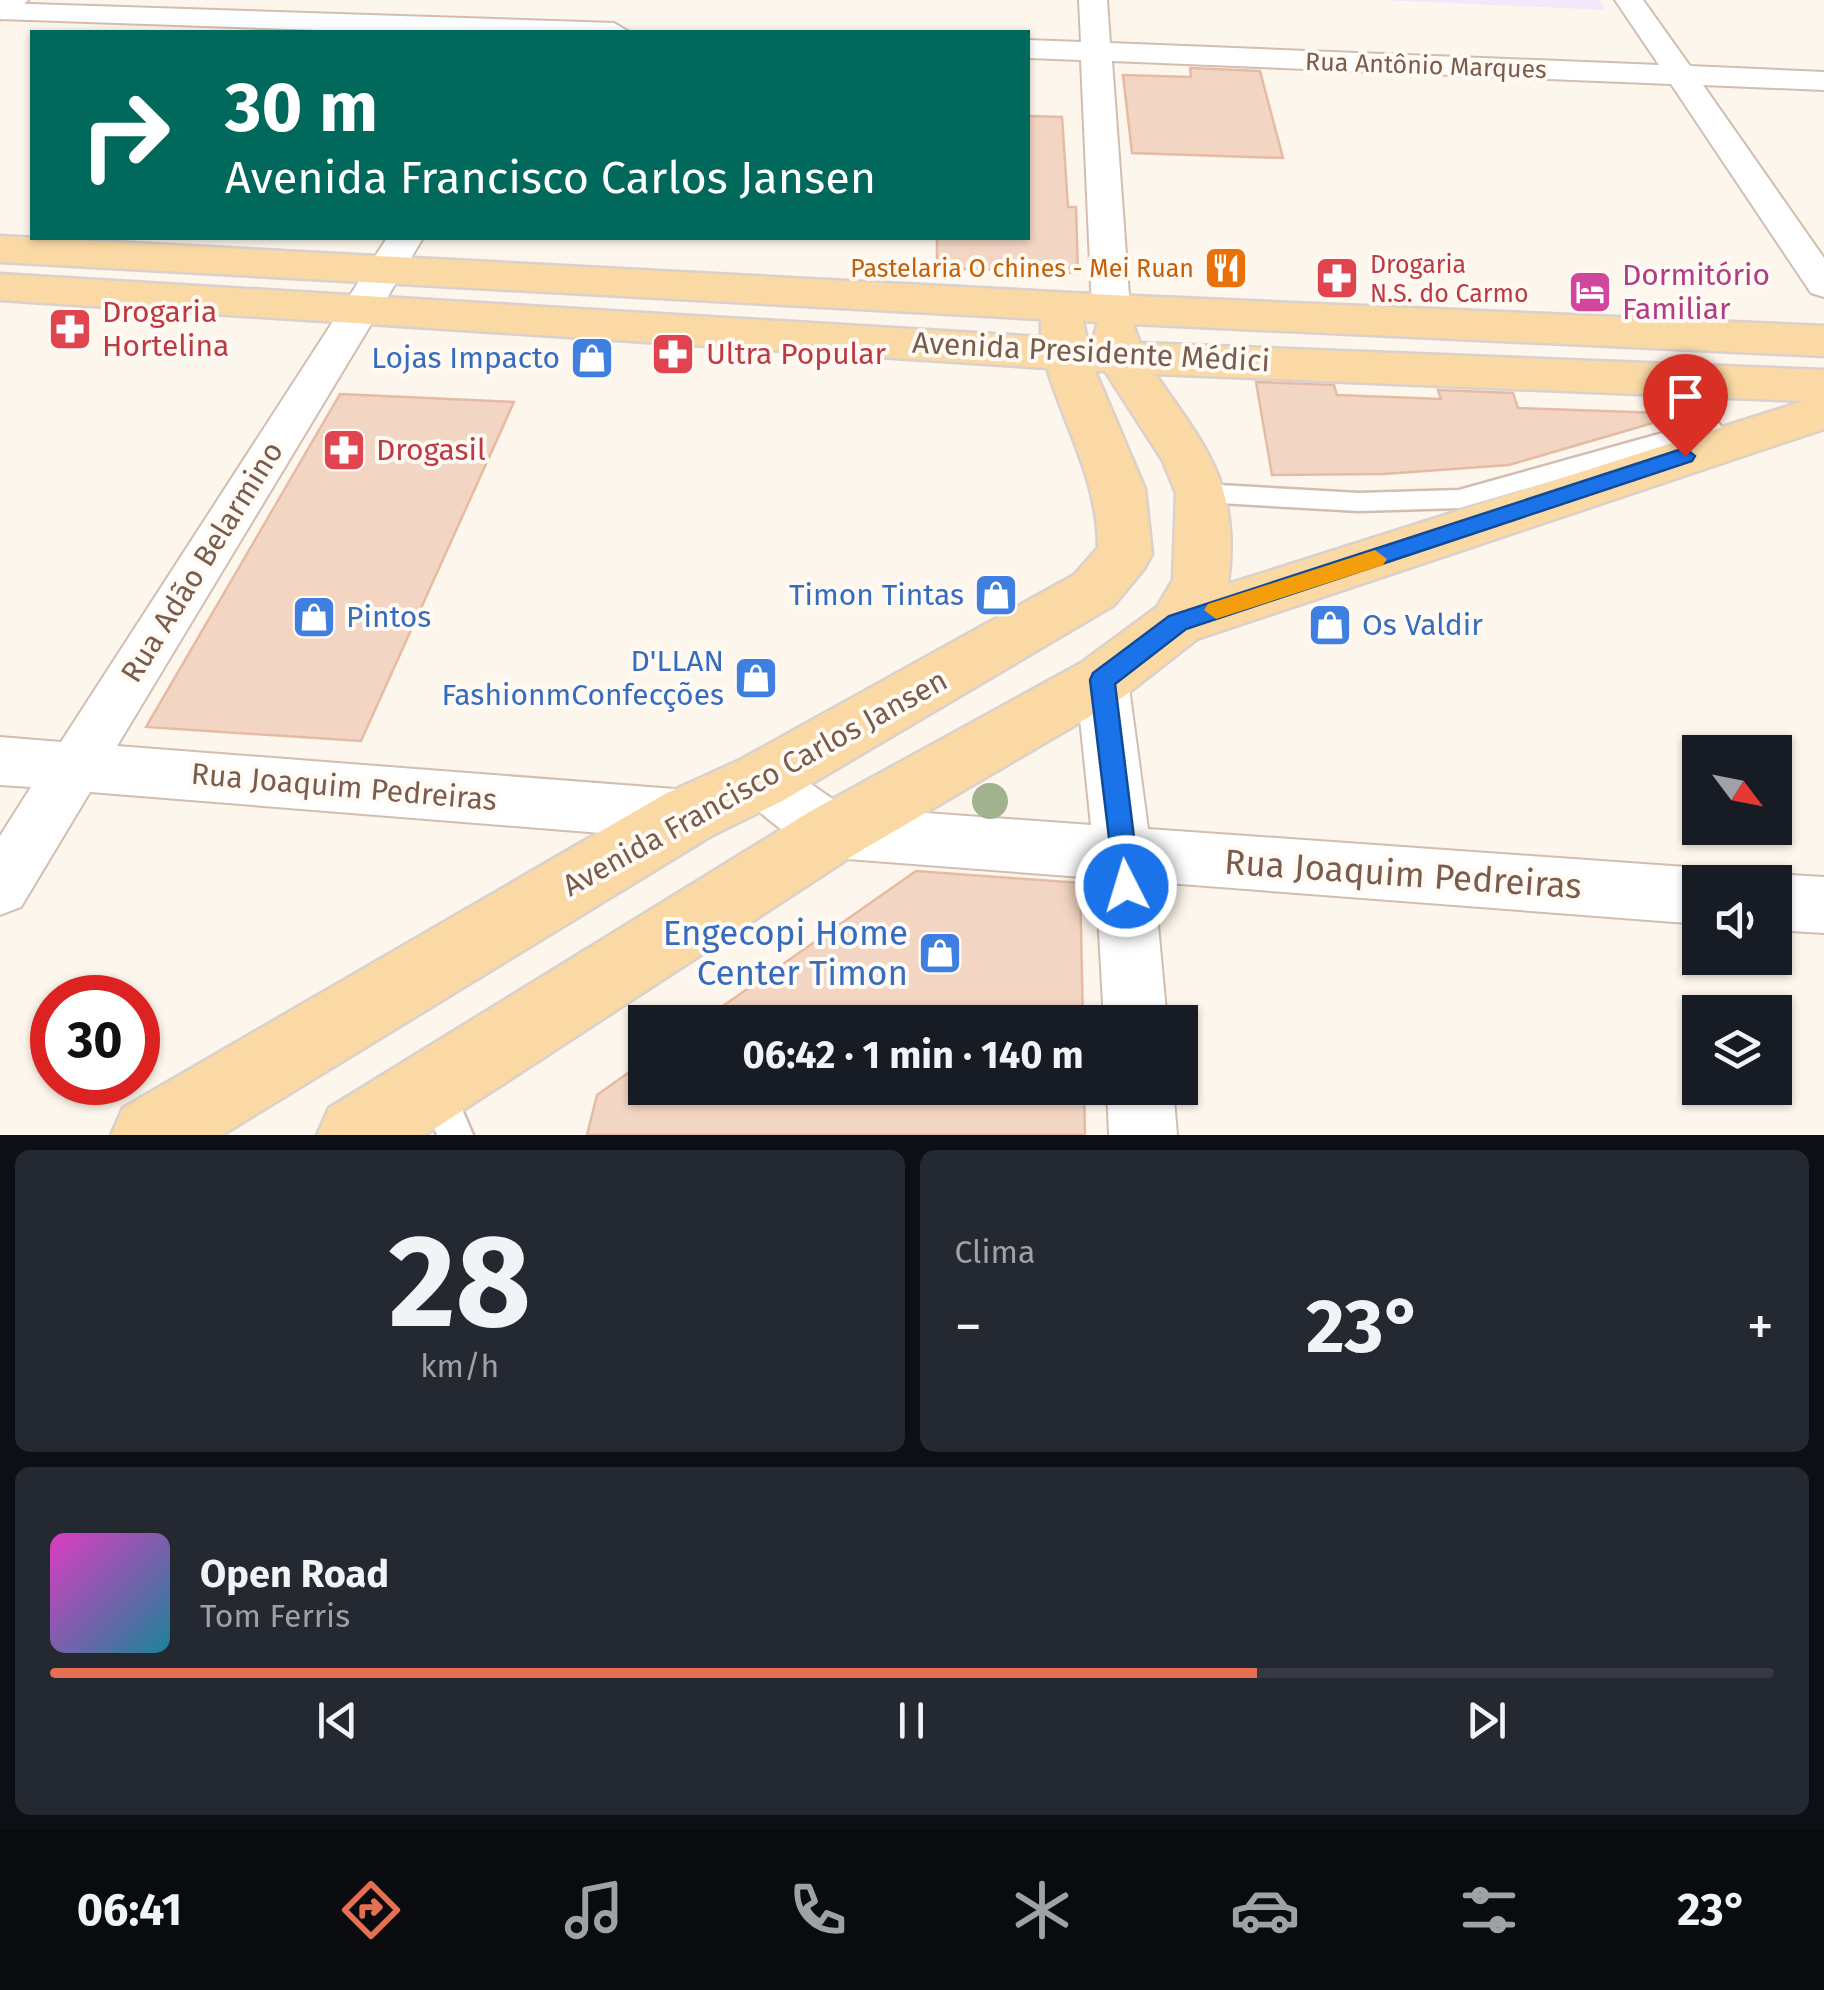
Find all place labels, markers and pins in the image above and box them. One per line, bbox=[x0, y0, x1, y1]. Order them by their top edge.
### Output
restaurant icon: Pastelaria O chines - Mei Ruan bbox=[1203, 245, 1249, 291]
place label: Drogaria N.S. do Carmo bbox=[1370, 250, 1529, 309]
place label: Pastelaria O chines - Mei Ruan bbox=[850, 254, 1194, 284]
pharmacy icon: Drogaria N.S. do Carmo bbox=[1314, 255, 1360, 301]
place label: Dormitório Familiar bbox=[1622, 257, 1770, 327]
hotel icon: Dormitório Familiar bbox=[1567, 269, 1613, 315]
place label: Drogaria Hortelina bbox=[102, 294, 229, 364]
pharmacy icon: Drogaria Hortelina bbox=[47, 306, 93, 352]
pharmacy icon: Ultra Popular bbox=[650, 331, 696, 377]
shop icon: Lojas Impacto bbox=[569, 335, 615, 381]
place label: Ultra Popular bbox=[706, 336, 887, 372]
place label: Lojas Impacto bbox=[371, 340, 560, 376]
pin bbox=[1643, 354, 1728, 457]
pharmacy icon: Drogasil bbox=[321, 427, 367, 473]
place label: Drogasil bbox=[376, 432, 486, 468]
shop icon: Timon Tintas bbox=[973, 572, 1019, 618]
place label: Timon Tintas bbox=[789, 577, 964, 613]
shop icon: Pintos bbox=[291, 594, 337, 640]
place label: Pintos bbox=[346, 599, 431, 635]
shop icon: Os Valdir bbox=[1307, 602, 1353, 648]
place label: Os Valdir bbox=[1362, 607, 1483, 643]
place label: D'LLAN FashionmConfecções bbox=[441, 643, 724, 713]
shop icon: D'LLAN FashionmConfecções bbox=[733, 655, 779, 701]
place label: Engecopi Home Center Timon bbox=[663, 912, 908, 994]
shop icon: Engecopi Home Center Timon bbox=[917, 930, 963, 976]

